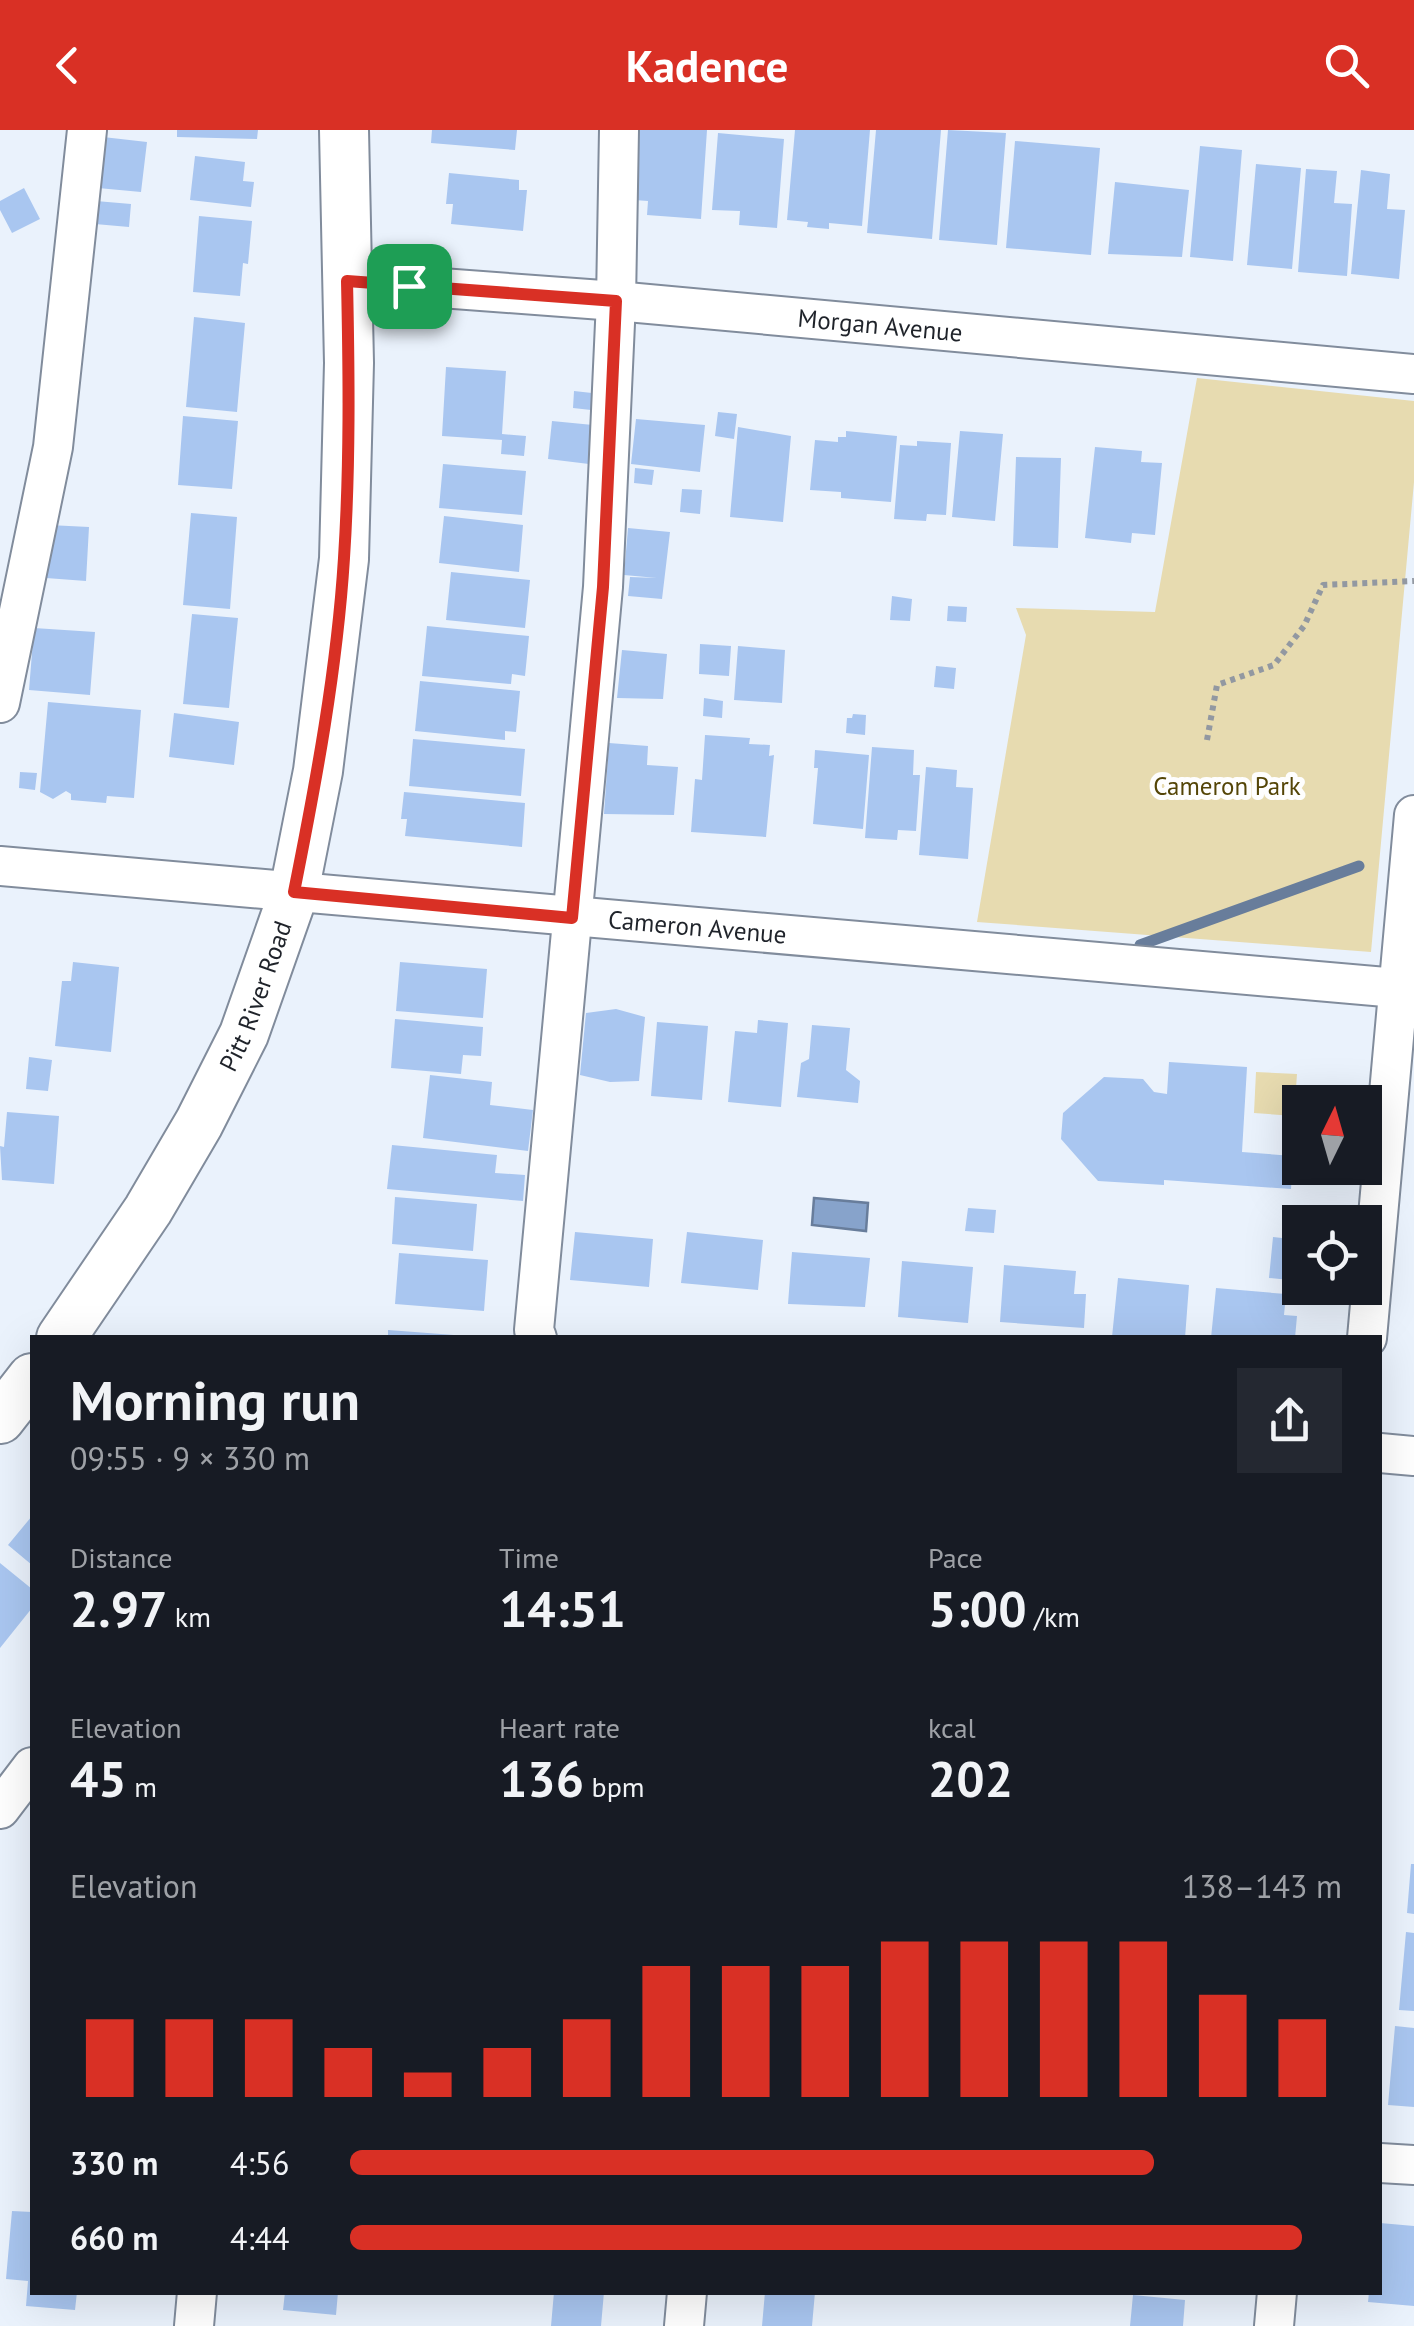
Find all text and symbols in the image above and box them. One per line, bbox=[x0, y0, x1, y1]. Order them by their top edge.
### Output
text: Kadence bbox=[626, 36, 788, 94]
icon: back bbox=[40, 38, 95, 93]
icon: search bbox=[1319, 38, 1374, 93]
pin bbox=[367, 244, 452, 329]
icon: arrive bbox=[382, 259, 437, 314]
street label: Morgan Avenue bbox=[796, 302, 964, 349]
park label: Cameron Park bbox=[1153, 770, 1301, 802]
street label: Cameron Avenue bbox=[607, 903, 788, 951]
street label: Pitt River Road bbox=[212, 916, 299, 1077]
north arrow bbox=[1282, 1085, 1382, 1185]
map controls bbox=[1282, 1085, 1382, 1305]
button: locate bbox=[1282, 1205, 1382, 1305]
text: Morning run bbox=[70, 1364, 360, 1435]
button: share bbox=[1237, 1368, 1342, 1473]
text: 09:55 · 9 × 330 m bbox=[70, 1437, 310, 1479]
text: Distance bbox=[70, 1539, 173, 1576]
text: Time bbox=[499, 1539, 559, 1576]
text: Pace bbox=[928, 1539, 983, 1576]
text: 2.97 bbox=[70, 1576, 167, 1641]
text: 14:51 bbox=[499, 1576, 626, 1641]
text: 5:00 bbox=[928, 1576, 1027, 1641]
text: km bbox=[167, 1598, 211, 1635]
text: /km bbox=[1027, 1598, 1080, 1635]
text: Elevation bbox=[70, 1709, 182, 1746]
text: Heart rate bbox=[499, 1709, 620, 1746]
text: kcal bbox=[928, 1709, 976, 1746]
text: 45 bbox=[70, 1746, 127, 1811]
text: 136 bbox=[499, 1746, 584, 1811]
text: 202 bbox=[928, 1746, 1013, 1811]
text: m bbox=[127, 1768, 157, 1805]
text: bpm bbox=[584, 1768, 645, 1805]
text: Elevation bbox=[70, 1865, 197, 1907]
text: 138–143 m bbox=[1182, 1865, 1342, 1907]
text: 330 m bbox=[70, 2142, 158, 2184]
text: 4:56 bbox=[230, 2142, 289, 2184]
text: 660 m bbox=[70, 2217, 158, 2259]
text: 4:44 bbox=[230, 2217, 289, 2259]

